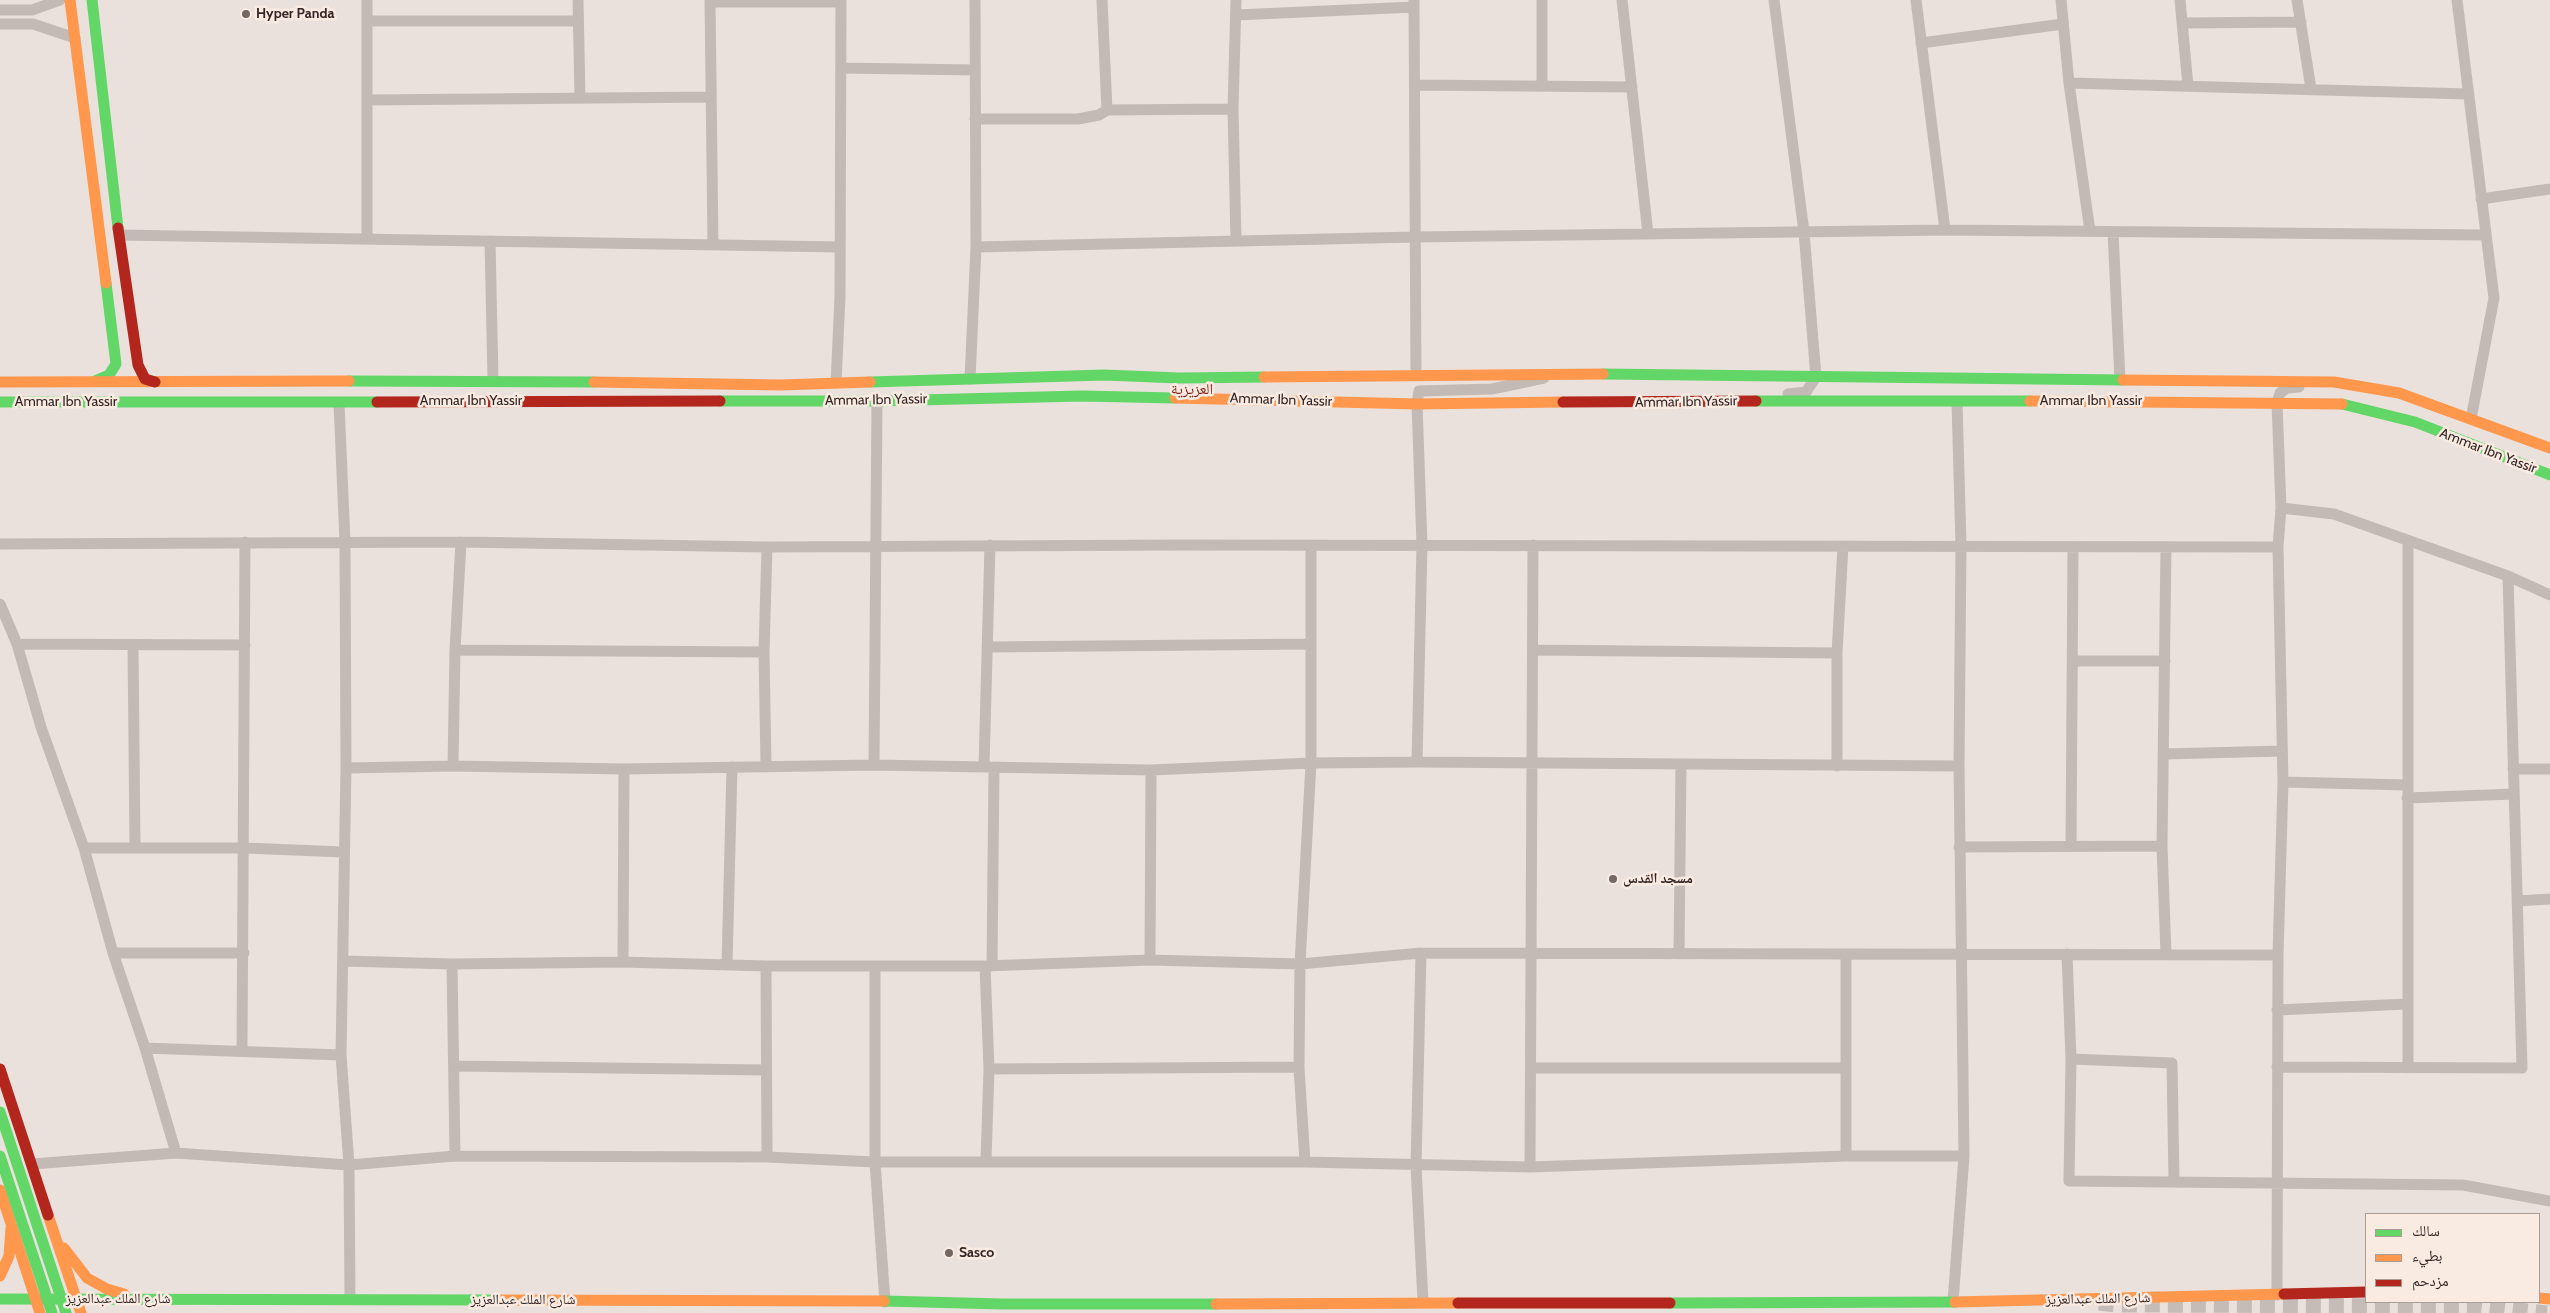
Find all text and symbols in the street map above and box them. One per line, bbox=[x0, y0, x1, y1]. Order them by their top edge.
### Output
place label: Hyper Panda bbox=[256, 6, 334, 22]
marker: Hyper Panda bbox=[240, 8, 252, 20]
district label: العزيزية bbox=[1171, 381, 1213, 399]
street label: Ammar Ibn Yassir bbox=[1230, 390, 1332, 410]
street label: Ammar Ibn Yassir bbox=[825, 391, 927, 409]
street label: Ammar Ibn Yassir bbox=[420, 393, 522, 409]
street label: Ammar Ibn Yassir bbox=[1635, 393, 1737, 411]
street label: Ammar Ibn Yassir bbox=[2040, 393, 2142, 409]
street label: Ammar Ibn Yassir bbox=[15, 394, 117, 410]
street label: Ammar Ibn Yassir bbox=[2437, 425, 2539, 477]
place label: مسجد القدس bbox=[1623, 871, 1693, 887]
marker: مسجد القدس bbox=[1607, 873, 1619, 885]
legend bbox=[2365, 1213, 2540, 1303]
text: سالك bbox=[2412, 1222, 2440, 1240]
place label: Sasco bbox=[959, 1245, 994, 1261]
marker: Sasco bbox=[943, 1247, 955, 1259]
text: بطيء bbox=[2412, 1247, 2442, 1265]
text: مزدحم bbox=[2412, 1272, 2449, 1290]
street label: شارع الملك عبدالعزيز bbox=[2045, 1290, 2151, 1308]
street label: شارع الملك عبدالعزيز bbox=[66, 1291, 170, 1307]
street label: شارع الملك عبدالعزيز bbox=[471, 1292, 575, 1308]

